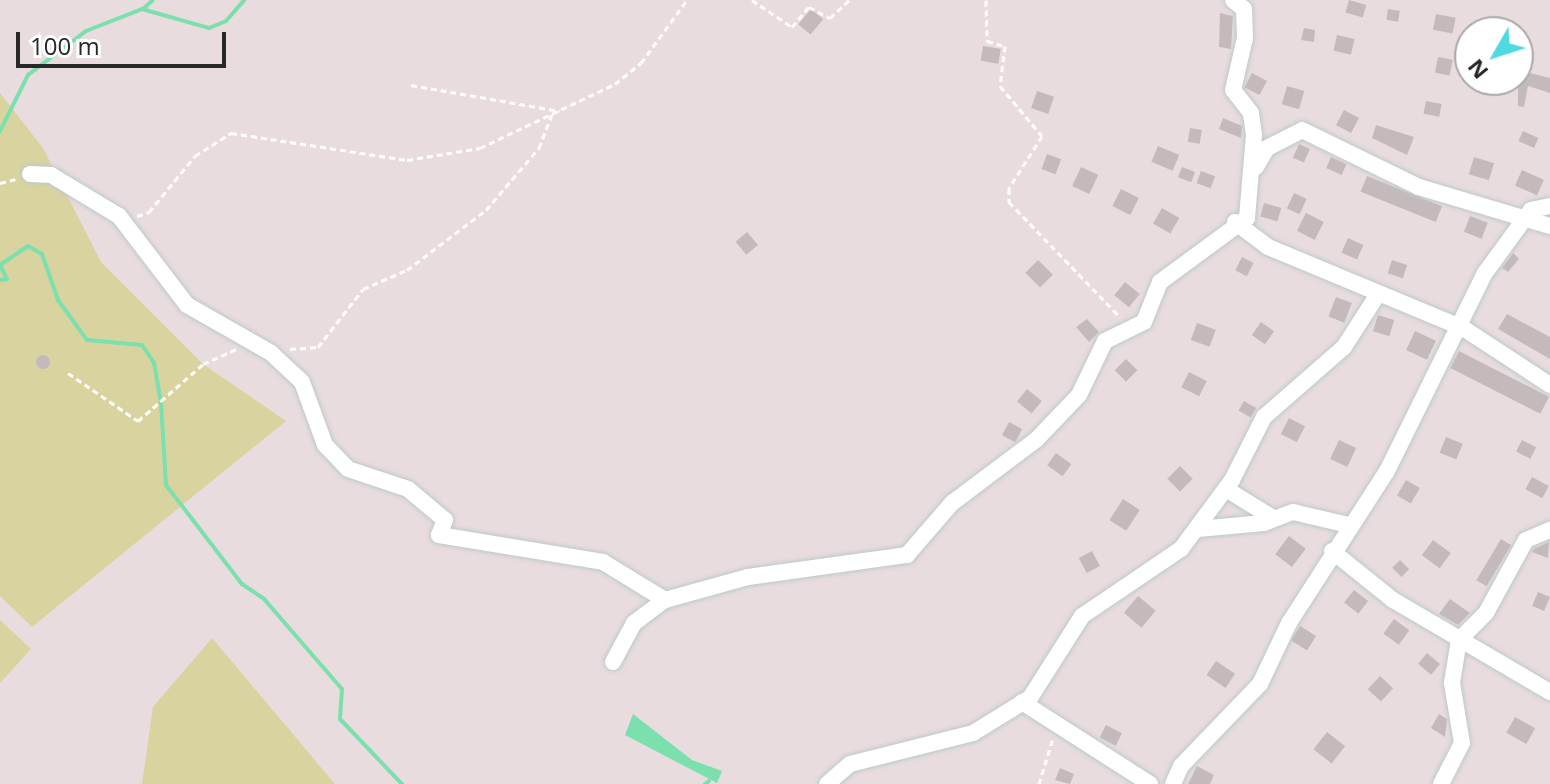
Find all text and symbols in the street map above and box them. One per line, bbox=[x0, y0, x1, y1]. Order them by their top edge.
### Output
scale bar bbox=[20, 16, 230, 66]
north arrow bbox=[1454, 16, 1534, 96]
text: 100 m bbox=[30, 29, 100, 62]
text: N bbox=[1460, 53, 1494, 86]

